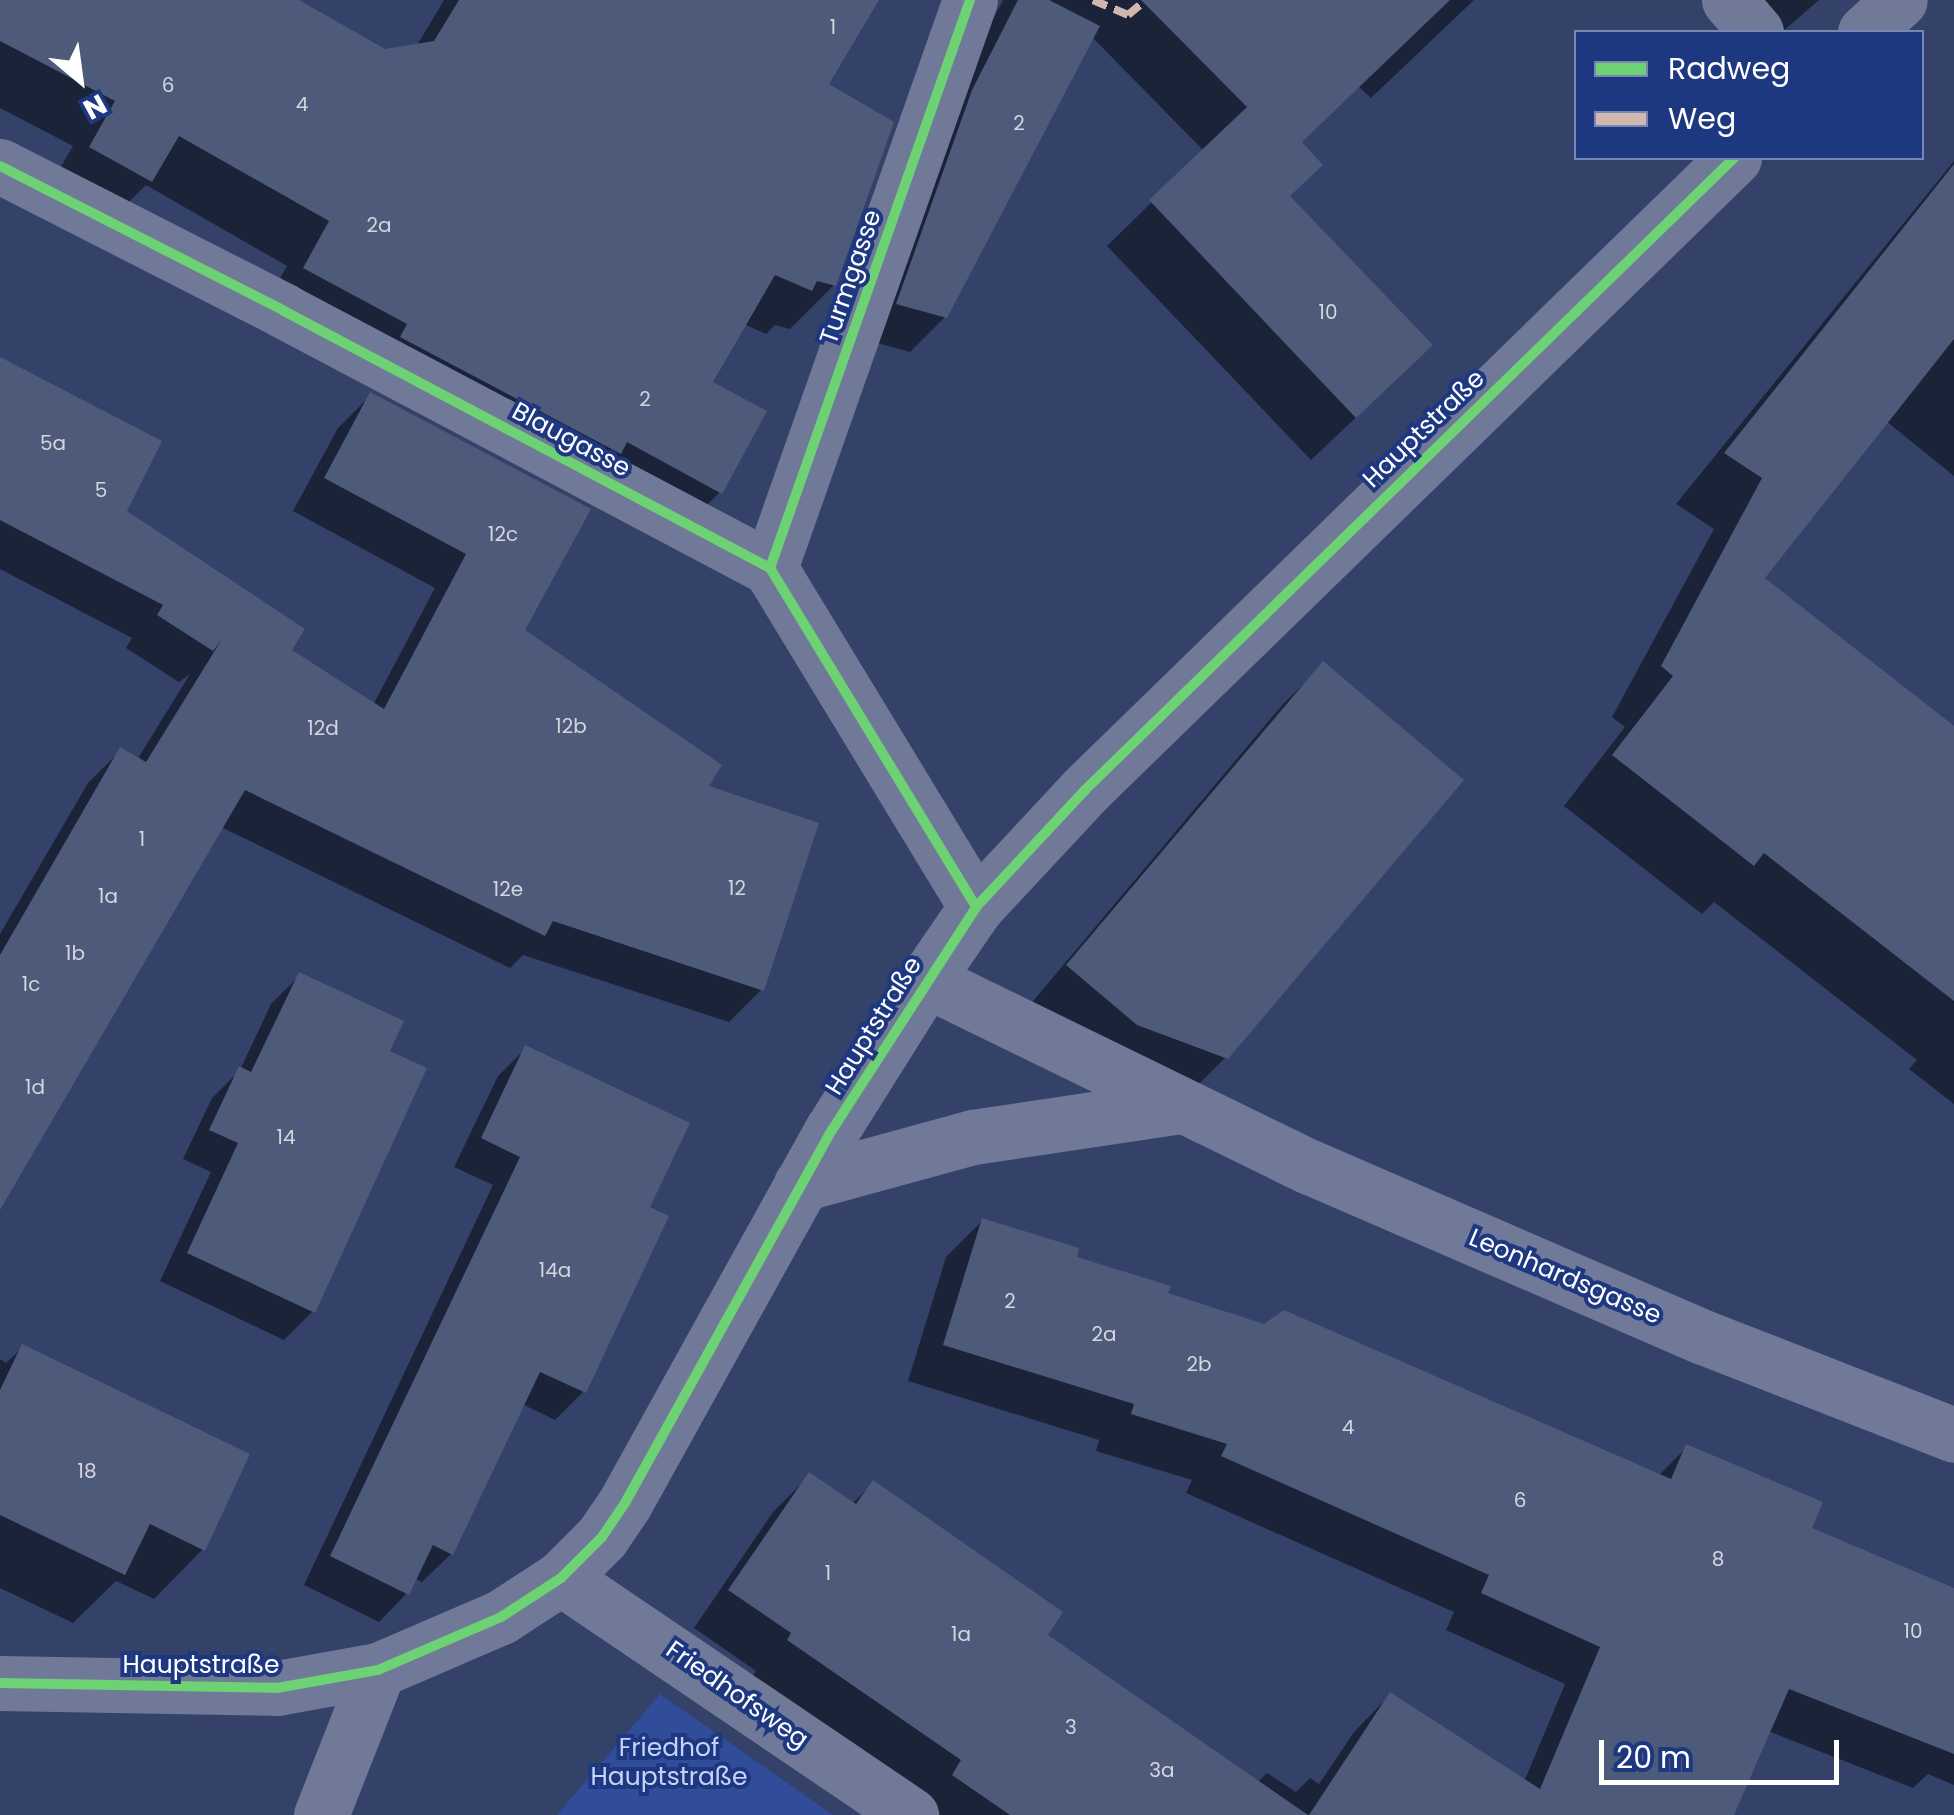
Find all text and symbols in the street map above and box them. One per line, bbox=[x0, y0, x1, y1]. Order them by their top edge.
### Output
house number: 1 bbox=[830, 15, 836, 39]
north arrow bbox=[30, 30, 130, 130]
legend bbox=[1574, 30, 1924, 160]
text: Radweg bbox=[1668, 47, 1790, 90]
house number: 6 bbox=[162, 73, 174, 97]
text: N bbox=[76, 85, 113, 129]
house number: 4 bbox=[296, 92, 308, 116]
text: Weg bbox=[1668, 97, 1736, 140]
house number: 2 bbox=[1013, 111, 1025, 135]
street label: Turmgasse bbox=[814, 206, 888, 348]
house number: 2a bbox=[366, 213, 392, 237]
house number: 10 bbox=[1319, 300, 1337, 324]
street label: Hauptstraße bbox=[1357, 364, 1491, 494]
house number: 2 bbox=[639, 387, 651, 411]
street label: Blaugasse bbox=[507, 396, 635, 484]
house number: 5a bbox=[40, 431, 66, 455]
house number: 5 bbox=[95, 478, 107, 502]
house number: 12c bbox=[488, 522, 518, 546]
house number: 12b bbox=[555, 714, 587, 738]
house number: 12d bbox=[307, 716, 339, 740]
house number: 1 bbox=[139, 827, 145, 851]
house number: 12 bbox=[728, 876, 746, 900]
house number: 12e bbox=[493, 877, 523, 901]
house number: 1a bbox=[98, 884, 118, 908]
house number: 1b bbox=[65, 941, 85, 965]
street label: Hauptstraße bbox=[820, 951, 928, 1101]
house number: 1c bbox=[22, 972, 40, 996]
house number: 1d bbox=[25, 1075, 45, 1099]
house number: 14 bbox=[277, 1125, 295, 1149]
street label: Leonhardsgasse bbox=[1464, 1223, 1666, 1331]
house number: 14a bbox=[539, 1258, 571, 1282]
house number: 2 bbox=[1004, 1289, 1016, 1313]
house number: 2a bbox=[1091, 1322, 1117, 1346]
house number: 2b bbox=[1186, 1352, 1212, 1376]
house number: 4 bbox=[1342, 1415, 1354, 1439]
house number: 18 bbox=[77, 1459, 97, 1483]
house number: 6 bbox=[1514, 1488, 1526, 1512]
house number: 8 bbox=[1712, 1547, 1724, 1571]
house number: 1 bbox=[825, 1561, 831, 1585]
house number: 10 bbox=[1904, 1619, 1922, 1643]
house number: 1a bbox=[951, 1622, 971, 1646]
street label: Friedhofsweg bbox=[660, 1635, 814, 1755]
street label: Hauptstraße bbox=[122, 1650, 280, 1680]
house number: 3 bbox=[1065, 1715, 1077, 1739]
scale bar bbox=[1604, 1720, 1844, 1782]
park label: Friedhof Hauptstraße bbox=[590, 1734, 748, 1793]
text: 20 m bbox=[1616, 1736, 1691, 1779]
house number: 3a bbox=[1149, 1758, 1175, 1782]

